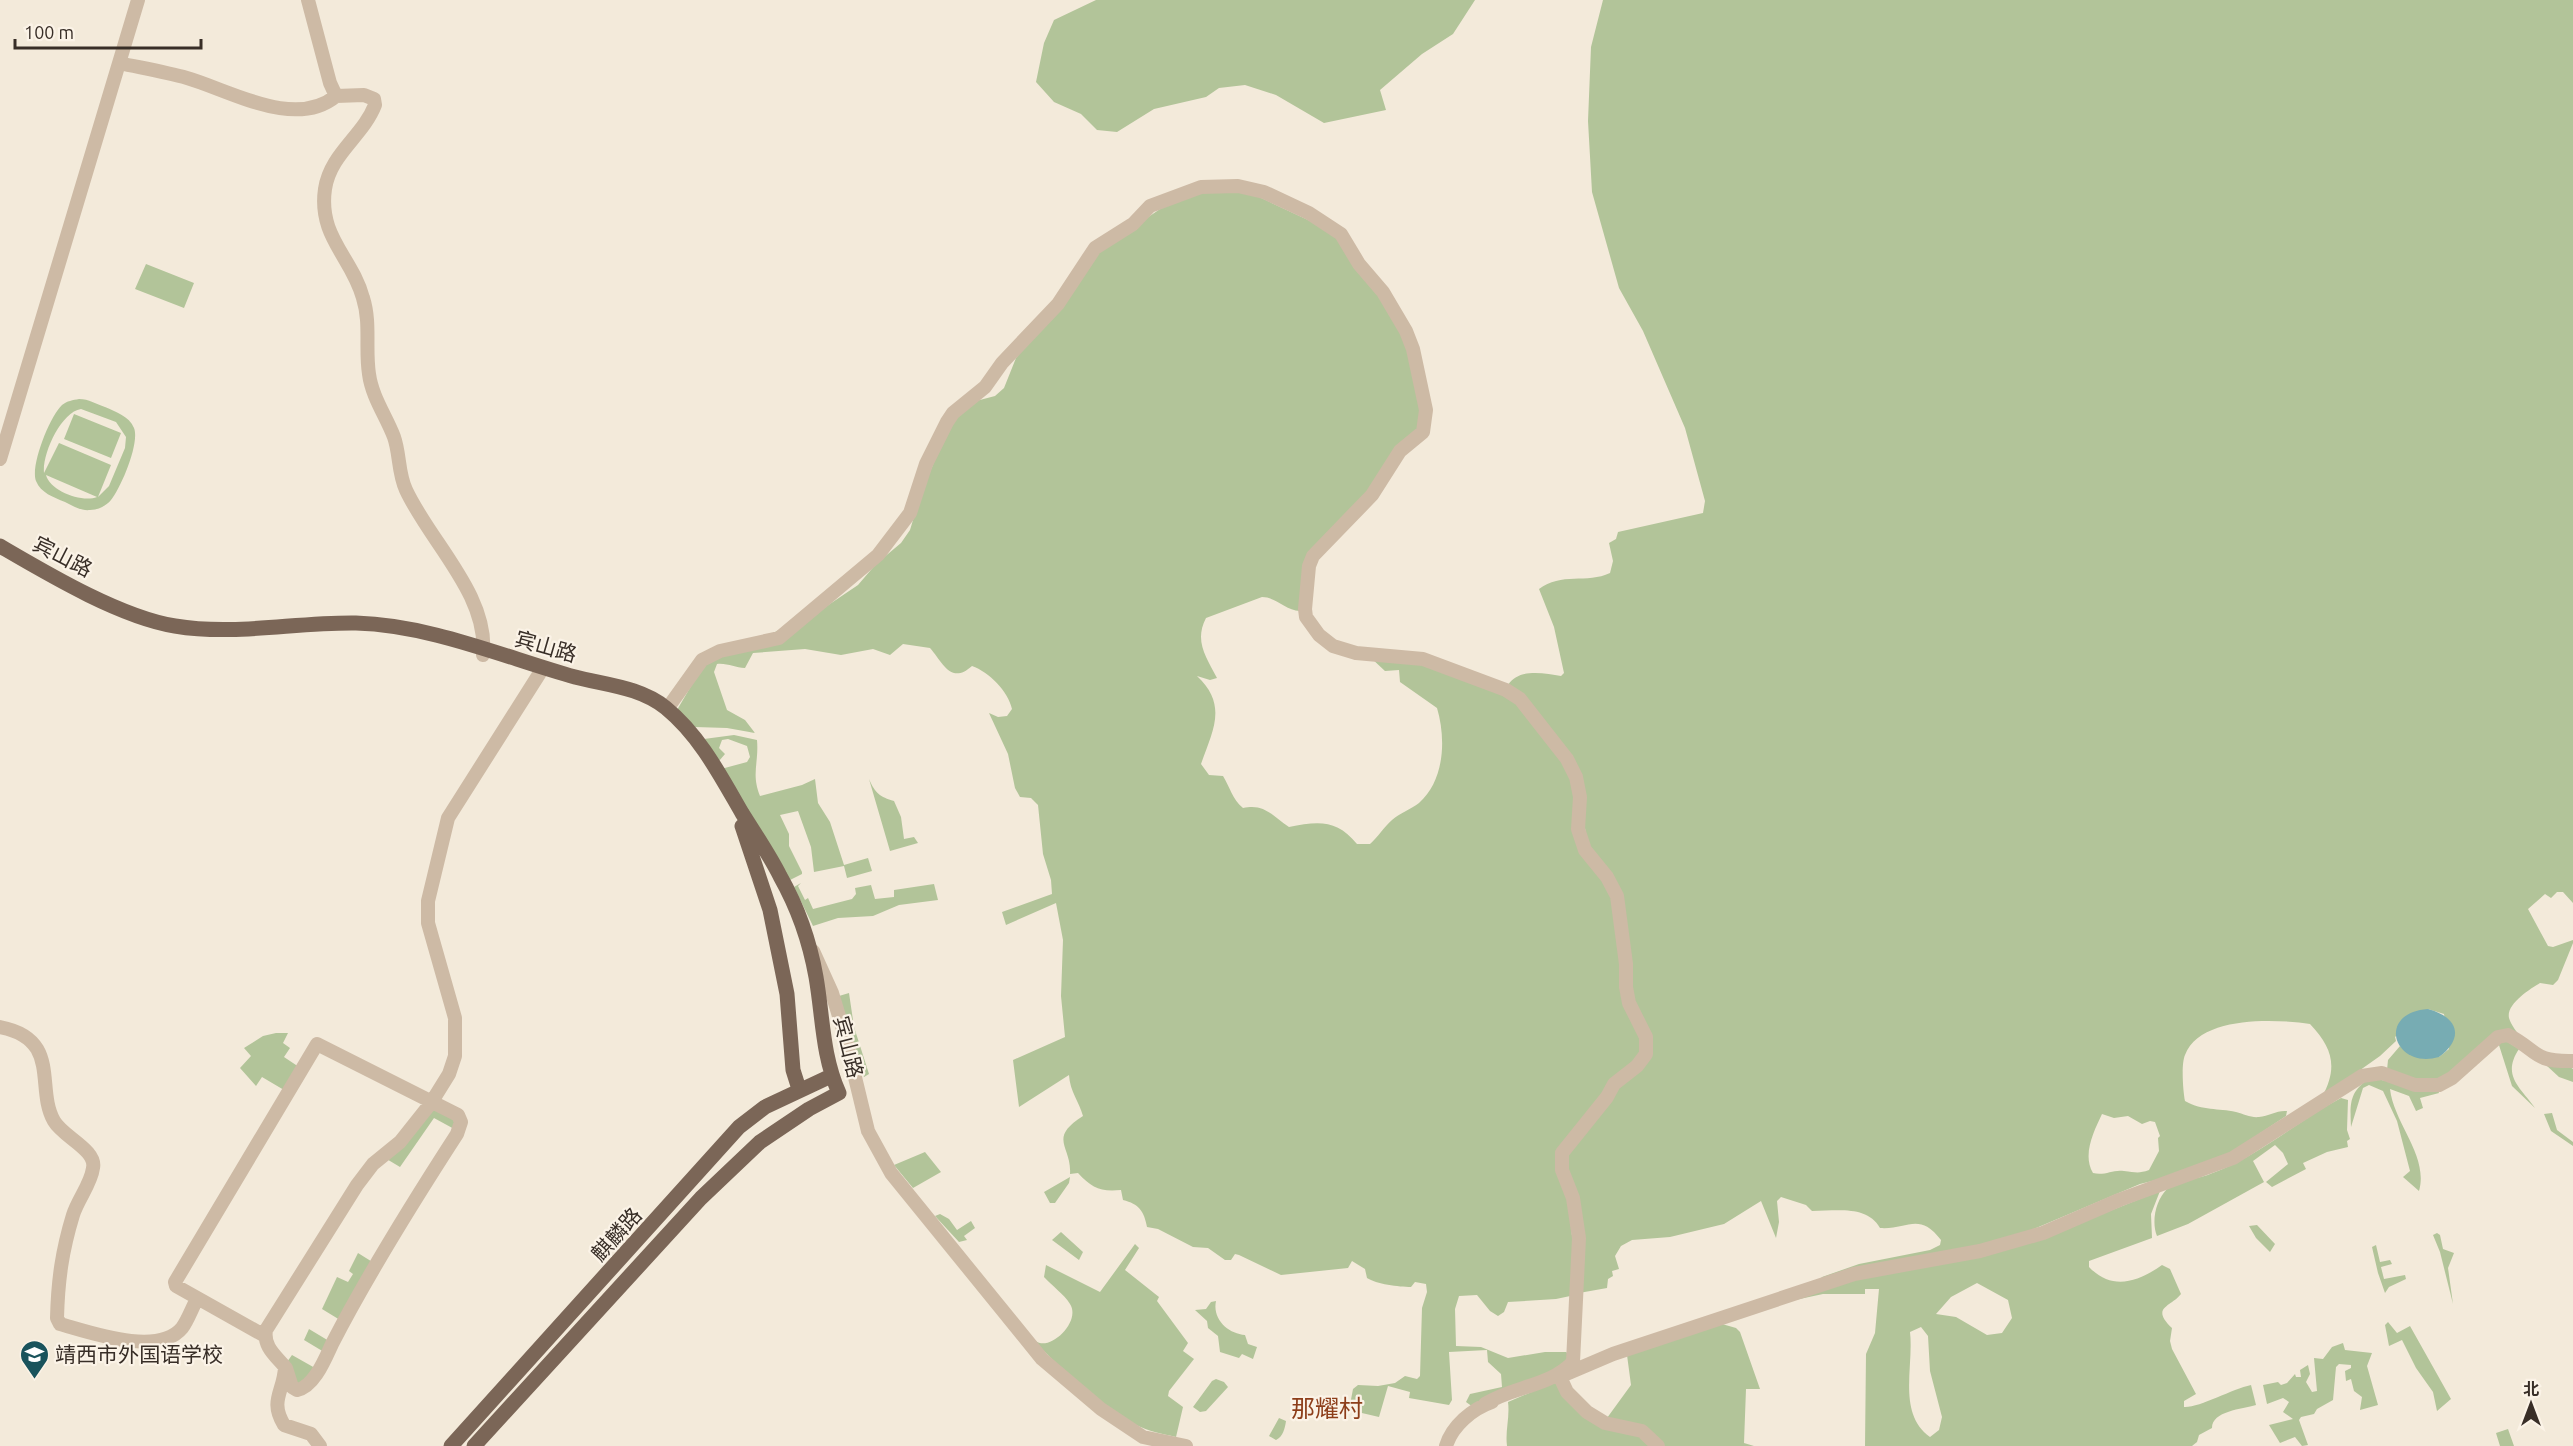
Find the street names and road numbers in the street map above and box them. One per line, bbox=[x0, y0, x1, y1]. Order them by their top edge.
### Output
street label: 宾山路 bbox=[29, 531, 97, 581]
street label: 宾山路 bbox=[512, 626, 580, 666]
street label: 宾山路 bbox=[830, 1014, 868, 1080]
street label: 麒麟路 bbox=[586, 1203, 646, 1265]

